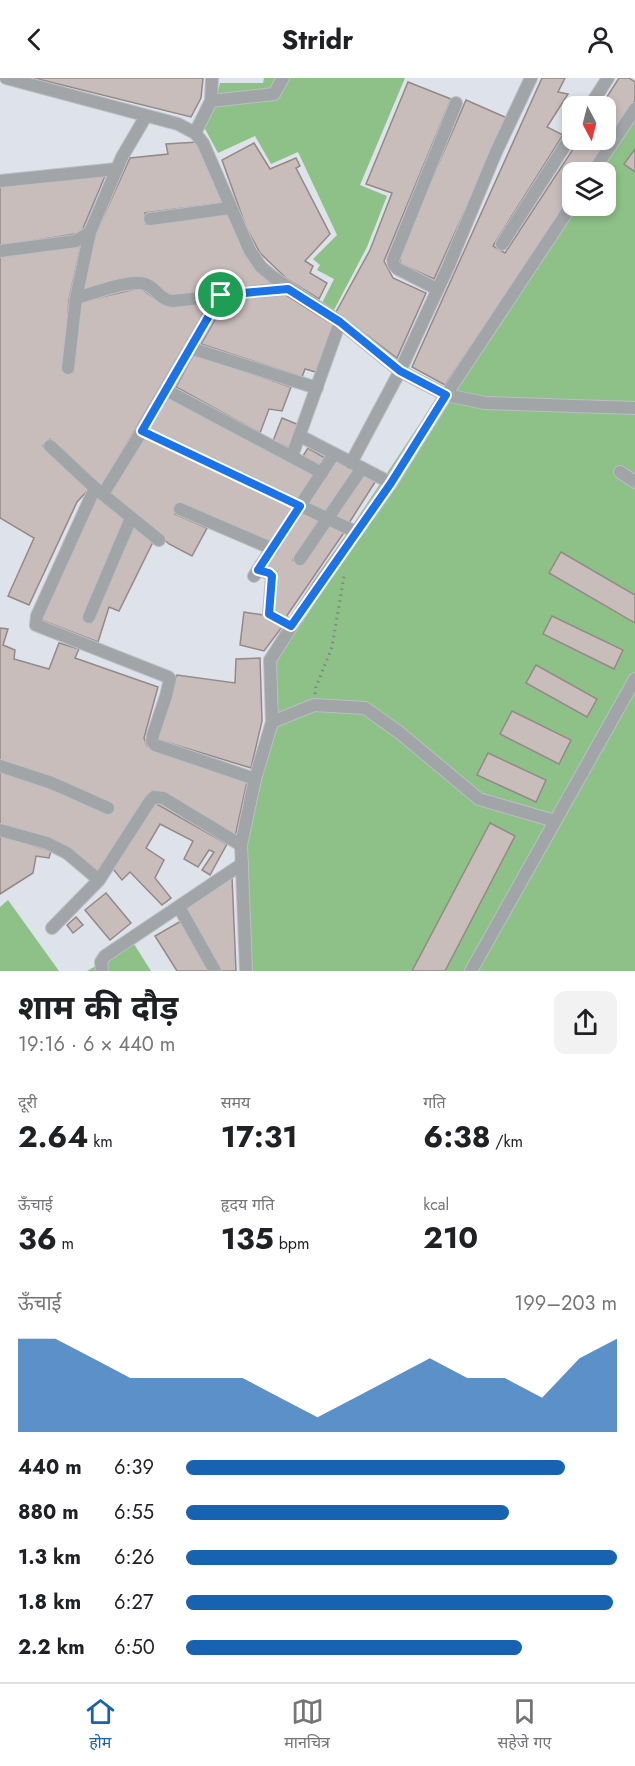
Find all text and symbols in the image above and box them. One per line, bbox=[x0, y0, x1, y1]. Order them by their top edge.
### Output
text: Stridr bbox=[282, 20, 353, 59]
icon: back bbox=[18, 23, 51, 56]
icon: person bbox=[584, 23, 617, 56]
north arrow bbox=[562, 96, 616, 150]
map controls bbox=[562, 96, 616, 216]
button: layers bbox=[562, 162, 616, 216]
pin bbox=[195, 269, 246, 320]
icon: arrive bbox=[204, 278, 237, 311]
text: शाम की दौड़ bbox=[18, 984, 178, 1031]
button: share bbox=[554, 991, 617, 1054]
text: 19:16 · 6 × 440 m bbox=[18, 1030, 175, 1059]
text: दूरी bbox=[18, 1091, 37, 1114]
text: समय bbox=[221, 1091, 250, 1114]
text: गति bbox=[423, 1091, 446, 1114]
text: 2.64 bbox=[18, 1115, 88, 1158]
text: 17:31 bbox=[221, 1115, 298, 1158]
text: 6:38 bbox=[423, 1115, 491, 1158]
text: km bbox=[88, 1130, 113, 1153]
text: /km bbox=[491, 1130, 523, 1153]
text: ऊँचाई bbox=[18, 1193, 53, 1216]
text: हृदय गति bbox=[221, 1193, 274, 1216]
text: kcal bbox=[423, 1193, 449, 1216]
text: 210 bbox=[423, 1216, 478, 1259]
text: 36 bbox=[18, 1217, 57, 1260]
text: 135 bbox=[221, 1217, 274, 1260]
text: m bbox=[57, 1232, 74, 1255]
text: bpm bbox=[274, 1232, 309, 1255]
text: ऊँचाई bbox=[18, 1289, 61, 1318]
text: 199–203 m bbox=[514, 1289, 617, 1318]
text: 440 m bbox=[18, 1453, 82, 1482]
text: 6:39 bbox=[114, 1453, 154, 1482]
text: 880 m bbox=[18, 1498, 79, 1527]
text: 6:55 bbox=[114, 1498, 154, 1527]
text: 1.3 km bbox=[18, 1543, 81, 1572]
text: 6:26 bbox=[114, 1543, 154, 1572]
text: 1.8 km bbox=[18, 1588, 81, 1617]
text: 6:27 bbox=[114, 1588, 153, 1617]
text: 2.2 km bbox=[18, 1633, 85, 1662]
text: 6:50 bbox=[114, 1633, 155, 1662]
tab: होम bbox=[84, 1695, 117, 1755]
tab: मानचित्र bbox=[284, 1695, 330, 1755]
tab: सहेजे गए bbox=[497, 1695, 551, 1755]

